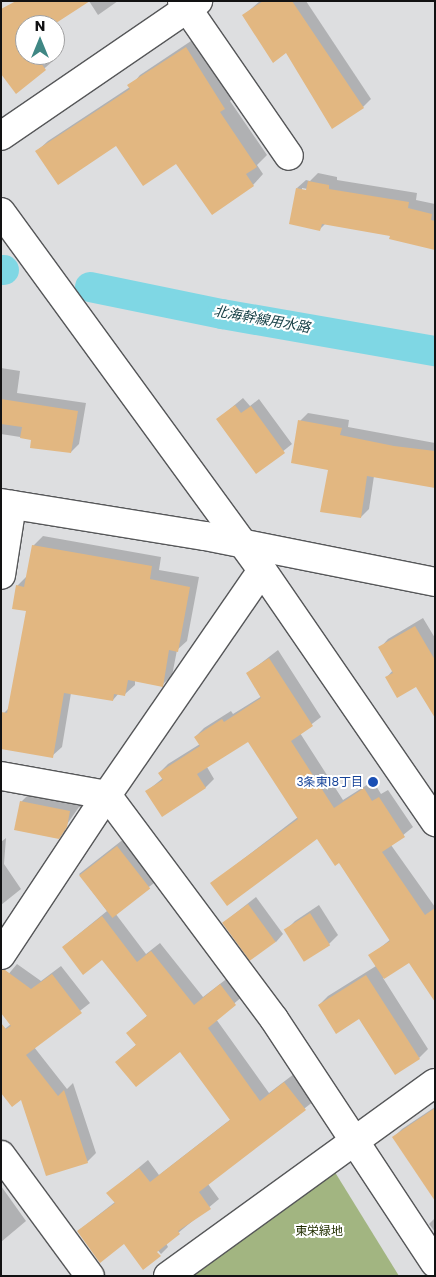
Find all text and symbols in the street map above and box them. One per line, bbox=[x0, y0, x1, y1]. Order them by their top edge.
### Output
north arrow bbox=[15, 15, 65, 65]
text: N bbox=[35, 16, 45, 36]
water label: 北海幹線用水路 bbox=[212, 302, 312, 336]
place label: 3条東18丁目 bbox=[297, 775, 363, 789]
marker: 3条東18丁目 bbox=[367, 776, 379, 788]
park label: 東栄緑地 bbox=[295, 1224, 343, 1238]

